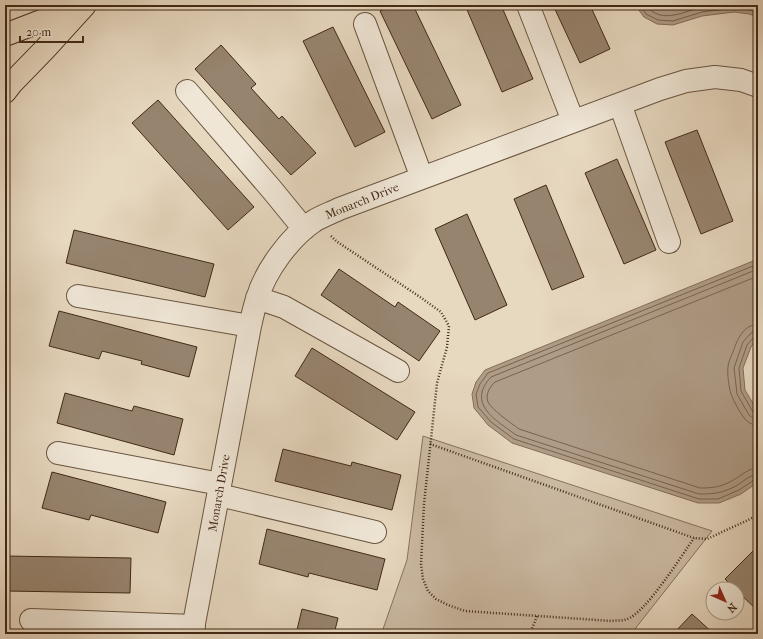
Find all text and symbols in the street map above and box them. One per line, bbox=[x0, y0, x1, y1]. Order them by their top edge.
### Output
scale bar bbox=[20, 18, 83, 44]
text: 20 m bbox=[26, 25, 51, 39]
street label: Monarch Drive bbox=[323, 180, 401, 222]
street label: Monarch Drive bbox=[205, 453, 233, 533]
north arrow bbox=[705, 581, 745, 621]
text: N bbox=[724, 600, 739, 616]

